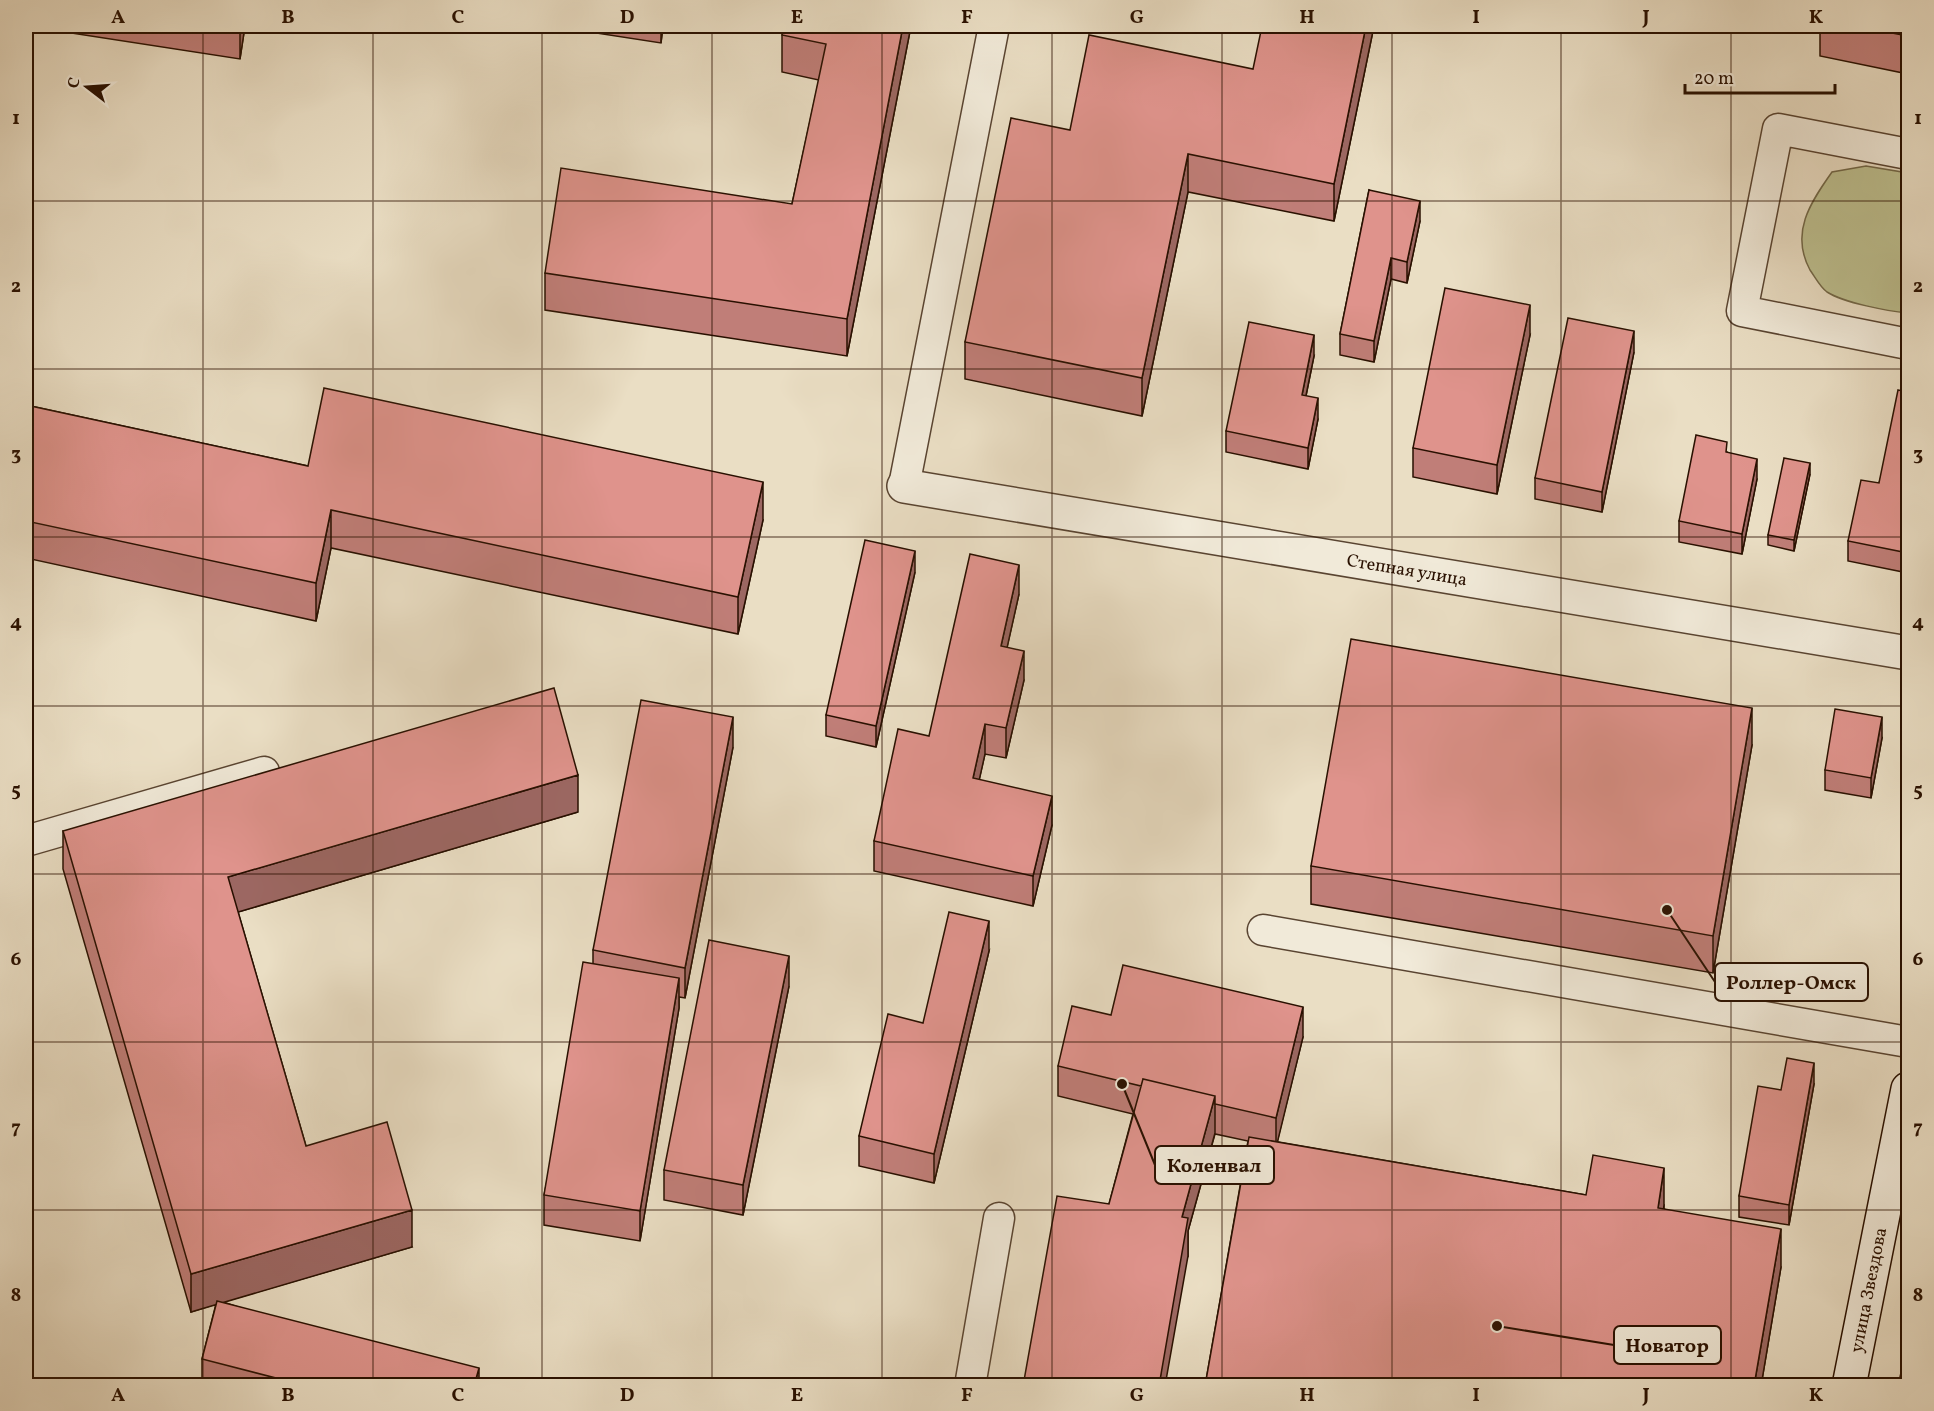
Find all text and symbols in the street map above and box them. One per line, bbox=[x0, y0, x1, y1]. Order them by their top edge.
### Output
text: A bbox=[111, 4, 125, 32]
text: B bbox=[281, 4, 295, 32]
text: C bbox=[452, 4, 465, 32]
text: D bbox=[620, 4, 634, 32]
text: E bbox=[791, 4, 803, 32]
text: F bbox=[961, 4, 973, 32]
text: G bbox=[1130, 4, 1144, 32]
text: H bbox=[1299, 4, 1315, 32]
text: I bbox=[1472, 4, 1480, 32]
text: J bbox=[1641, 4, 1650, 32]
text: K bbox=[1809, 4, 1824, 32]
north arrow bbox=[57, 57, 117, 117]
scale bar bbox=[1685, 57, 1835, 95]
text: 20 m bbox=[1694, 67, 1734, 92]
text: С bbox=[63, 75, 87, 91]
text: 1 bbox=[12, 105, 20, 133]
text: 1 bbox=[1914, 105, 1922, 133]
text: 2 bbox=[11, 273, 21, 301]
text: 2 bbox=[1913, 273, 1923, 301]
text: 3 bbox=[11, 441, 21, 469]
text: 3 bbox=[1913, 441, 1923, 469]
street label: Степная улица bbox=[1345, 549, 1469, 593]
text: 4 bbox=[10, 609, 22, 637]
text: 4 bbox=[1912, 609, 1924, 637]
text: 5 bbox=[11, 777, 21, 805]
text: 5 bbox=[1913, 777, 1923, 805]
text: 6 bbox=[11, 946, 22, 974]
text: 6 bbox=[1913, 946, 1924, 974]
callout: Роллер-Омск bbox=[1715, 963, 1868, 1001]
text: Роллер-Омск bbox=[1726, 970, 1856, 998]
text: 7 bbox=[11, 1114, 21, 1142]
text: 7 bbox=[1913, 1114, 1923, 1142]
callout: Коленвал bbox=[1155, 1146, 1274, 1184]
text: Коленвал bbox=[1167, 1153, 1261, 1181]
street label: улица Звездова bbox=[1845, 1225, 1894, 1355]
text: 8 bbox=[11, 1282, 21, 1310]
text: 8 bbox=[1913, 1282, 1923, 1310]
callout: Новатор bbox=[1614, 1326, 1721, 1364]
text: Новатор bbox=[1625, 1333, 1709, 1361]
text: A bbox=[111, 1382, 125, 1410]
text: B bbox=[281, 1382, 295, 1410]
text: C bbox=[452, 1382, 465, 1410]
text: D bbox=[620, 1382, 634, 1410]
text: E bbox=[791, 1382, 803, 1410]
text: F bbox=[961, 1382, 973, 1410]
text: G bbox=[1130, 1382, 1144, 1410]
text: H bbox=[1299, 1382, 1315, 1410]
text: I bbox=[1472, 1382, 1480, 1410]
text: J bbox=[1641, 1382, 1650, 1410]
text: K bbox=[1809, 1382, 1824, 1410]

